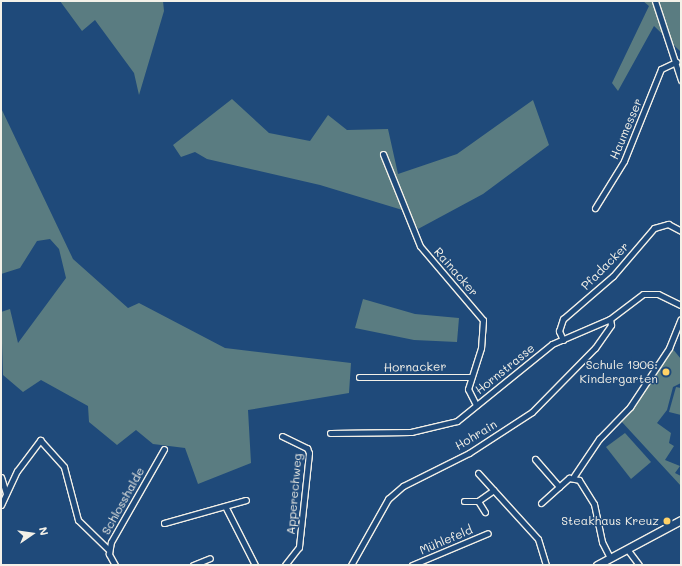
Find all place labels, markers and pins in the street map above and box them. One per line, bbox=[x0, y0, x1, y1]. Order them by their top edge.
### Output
place label: Schule 1906: Kindergarten bbox=[580, 358, 658, 386]
marker: Schule 1906: Kindergarten bbox=[661, 367, 671, 377]
place label: Steakhaus Kreuz bbox=[561, 514, 659, 528]
marker: Steakhaus Kreuz bbox=[662, 516, 672, 526]

